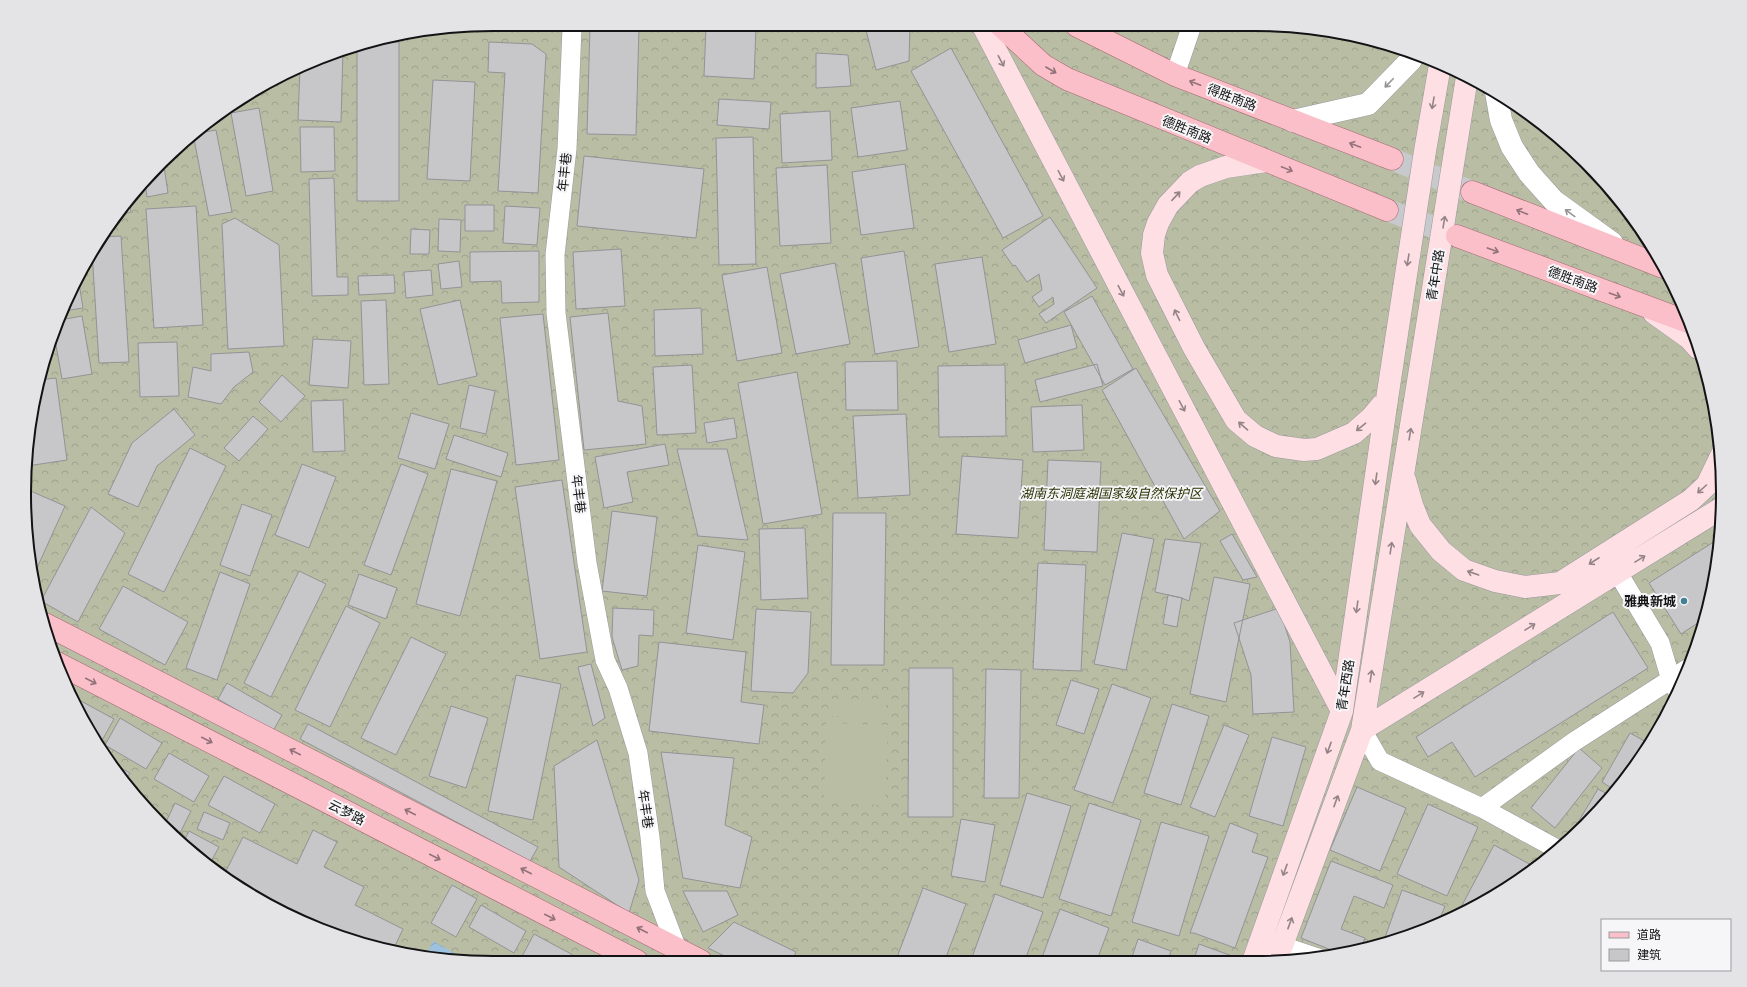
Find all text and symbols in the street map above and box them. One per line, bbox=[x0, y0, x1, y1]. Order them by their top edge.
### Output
one-way arrow bbox=[997, 54, 1005, 66]
one-way arrow bbox=[1045, 67, 1057, 75]
one-way arrow bbox=[1189, 78, 1201, 86]
street label: 得胜南路 bbox=[1204, 78, 1260, 115]
one-way arrow bbox=[1384, 78, 1394, 88]
one-way arrow bbox=[1429, 97, 1437, 110]
street label: 德胜南路 bbox=[1160, 110, 1215, 147]
one-way arrow bbox=[1350, 140, 1362, 148]
street label: 年丰巷 bbox=[552, 152, 575, 192]
one-way arrow bbox=[1280, 166, 1292, 174]
one-way arrow bbox=[1058, 170, 1065, 182]
one-way arrow bbox=[1171, 191, 1181, 201]
one-way arrow bbox=[1517, 208, 1529, 216]
one-way arrow bbox=[1564, 209, 1575, 217]
one-way arrow bbox=[1440, 216, 1448, 229]
one-way arrow bbox=[1487, 247, 1500, 254]
street label: 青年中路 bbox=[1421, 248, 1448, 302]
one-way arrow bbox=[1404, 253, 1412, 266]
street label: 德胜南路 bbox=[1545, 261, 1601, 296]
one-way arrow bbox=[1118, 285, 1126, 297]
one-way arrow bbox=[1609, 291, 1621, 299]
one-way arrow bbox=[1173, 309, 1180, 321]
one-way arrow bbox=[1179, 400, 1186, 412]
one-way arrow bbox=[1238, 421, 1248, 430]
one-way arrow bbox=[1355, 423, 1366, 431]
one-way arrow bbox=[1406, 428, 1414, 441]
one-way arrow bbox=[1372, 472, 1380, 485]
street label: 年丰巷 bbox=[568, 473, 591, 514]
park label: 湖南东洞庭湖国家级自然保护区 bbox=[1020, 483, 1204, 502]
one-way arrow bbox=[1697, 485, 1707, 494]
one-way arrow bbox=[1387, 542, 1395, 555]
one-way arrow bbox=[1634, 555, 1646, 563]
one-way arrow bbox=[1589, 557, 1600, 565]
one-way arrow bbox=[1466, 569, 1479, 576]
place label: 雅典新城 bbox=[1624, 591, 1676, 610]
marker: 雅典新城 bbox=[1679, 596, 1689, 606]
one-way arrow bbox=[1353, 600, 1361, 613]
one-way arrow bbox=[1524, 623, 1536, 631]
street label: 青年西路 bbox=[1331, 658, 1358, 712]
one-way arrow bbox=[1367, 670, 1375, 683]
one-way arrow bbox=[85, 678, 97, 685]
one-way arrow bbox=[1413, 691, 1425, 699]
one-way arrow bbox=[201, 737, 213, 744]
one-way arrow bbox=[1324, 741, 1332, 753]
one-way arrow bbox=[289, 748, 301, 756]
street label: 年丰巷 bbox=[634, 788, 659, 830]
street label: 云梦路 bbox=[326, 794, 369, 829]
one-way arrow bbox=[1332, 795, 1340, 807]
one-way arrow bbox=[404, 807, 416, 815]
one-way arrow bbox=[428, 854, 440, 862]
one-way arrow bbox=[1281, 864, 1289, 876]
one-way arrow bbox=[520, 867, 532, 874]
one-way arrow bbox=[544, 914, 556, 921]
one-way arrow bbox=[1287, 917, 1295, 929]
legend bbox=[1601, 919, 1731, 971]
text: 道路 bbox=[1637, 925, 1661, 943]
one-way arrow bbox=[636, 926, 648, 934]
text: 建筑 bbox=[1637, 945, 1661, 963]

